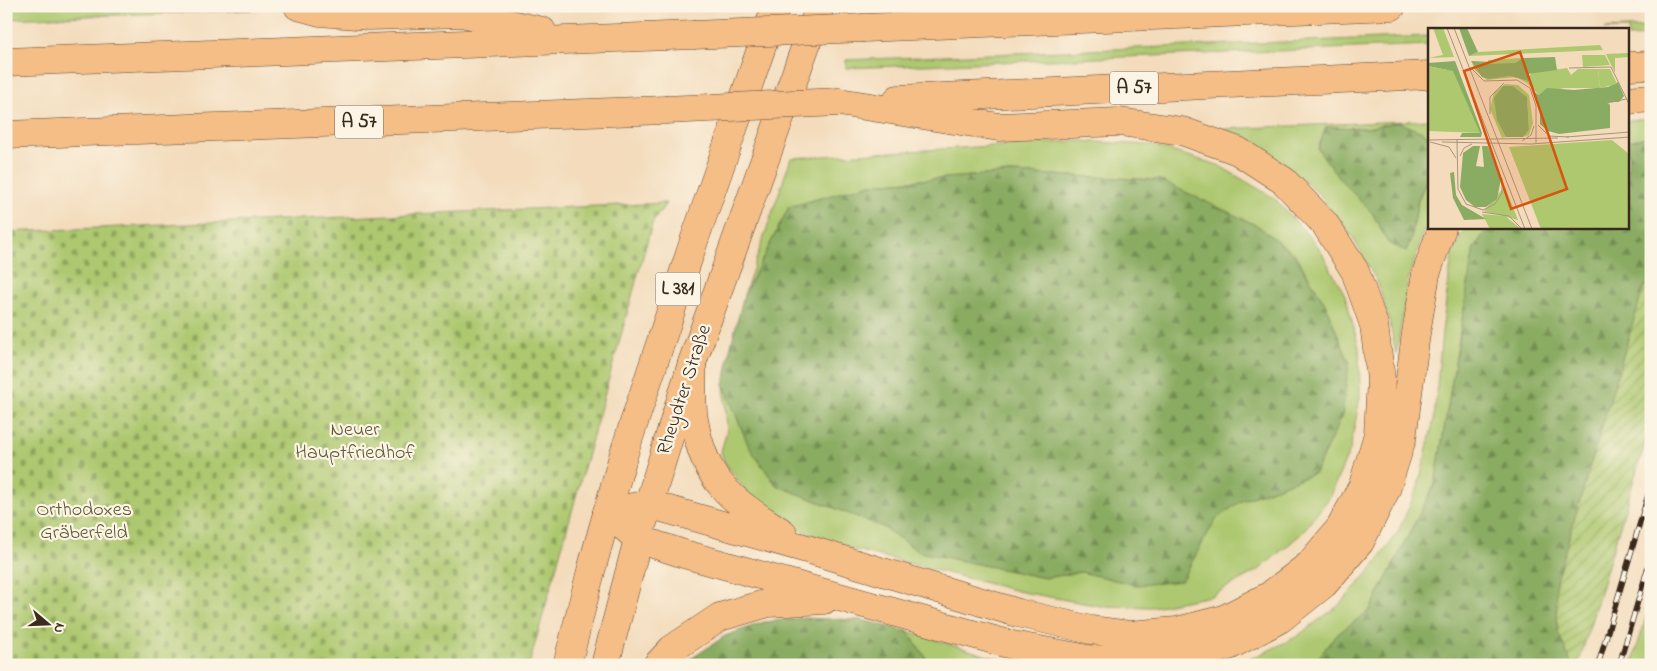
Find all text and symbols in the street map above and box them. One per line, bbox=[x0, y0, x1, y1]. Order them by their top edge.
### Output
inset map bbox=[1428, 28, 1630, 229]
road number: A 57 bbox=[1110, 72, 1158, 105]
road number: A 57 bbox=[335, 105, 383, 138]
road number: L 381 bbox=[656, 272, 700, 306]
street label: Rheydter Straße bbox=[650, 321, 720, 459]
park label: Neuer Hauptfriedhof bbox=[295, 416, 415, 468]
park label: Orthodoxes Gräberfeld bbox=[36, 496, 132, 548]
north arrow bbox=[22, 598, 72, 648]
text: N bbox=[47, 620, 70, 636]

